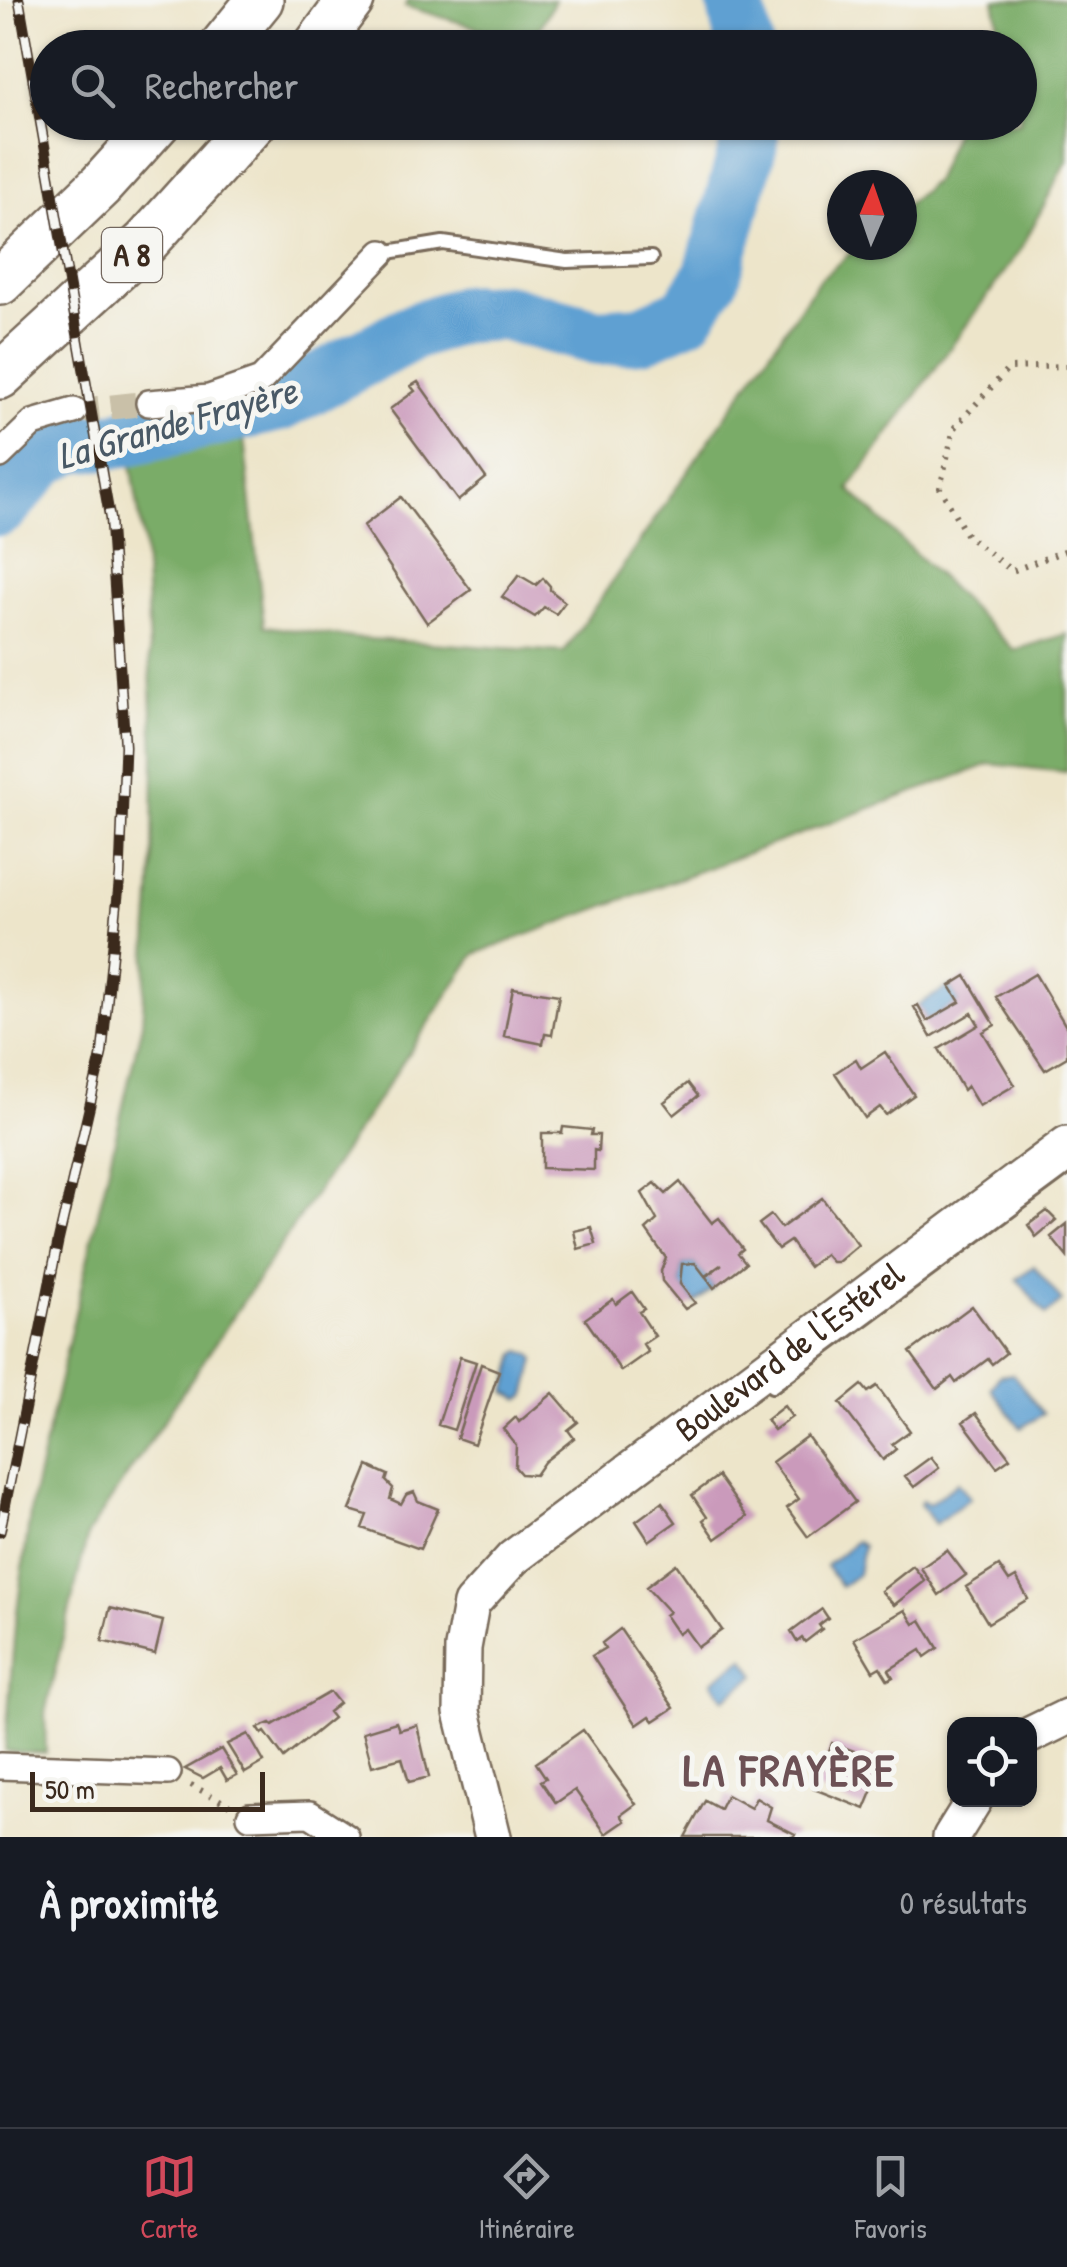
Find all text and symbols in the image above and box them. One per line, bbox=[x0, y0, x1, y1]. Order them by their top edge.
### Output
search box bbox=[30, 30, 1037, 140]
icon: search bbox=[65, 58, 120, 113]
text: Rechercher bbox=[145, 59, 298, 111]
north arrow bbox=[827, 170, 917, 260]
road number: A 8 bbox=[102, 228, 162, 282]
water label: La Grande Frayère bbox=[51, 363, 304, 481]
street label: Boulevard de l'Estérel bbox=[665, 1250, 914, 1452]
map controls bbox=[947, 1717, 1037, 1807]
button: locate bbox=[947, 1717, 1037, 1807]
district label: LA FRAYÈRE bbox=[683, 1739, 897, 1800]
scale bar bbox=[30, 1767, 265, 1812]
text: 50 m bbox=[45, 1770, 95, 1808]
text: À proximité bbox=[40, 1874, 219, 1931]
text: 0 résultats bbox=[900, 1881, 1027, 1924]
tab: Carte bbox=[140, 2149, 198, 2247]
tab: Itinéraire bbox=[478, 2149, 575, 2247]
tab: Favoris bbox=[855, 2149, 927, 2247]

